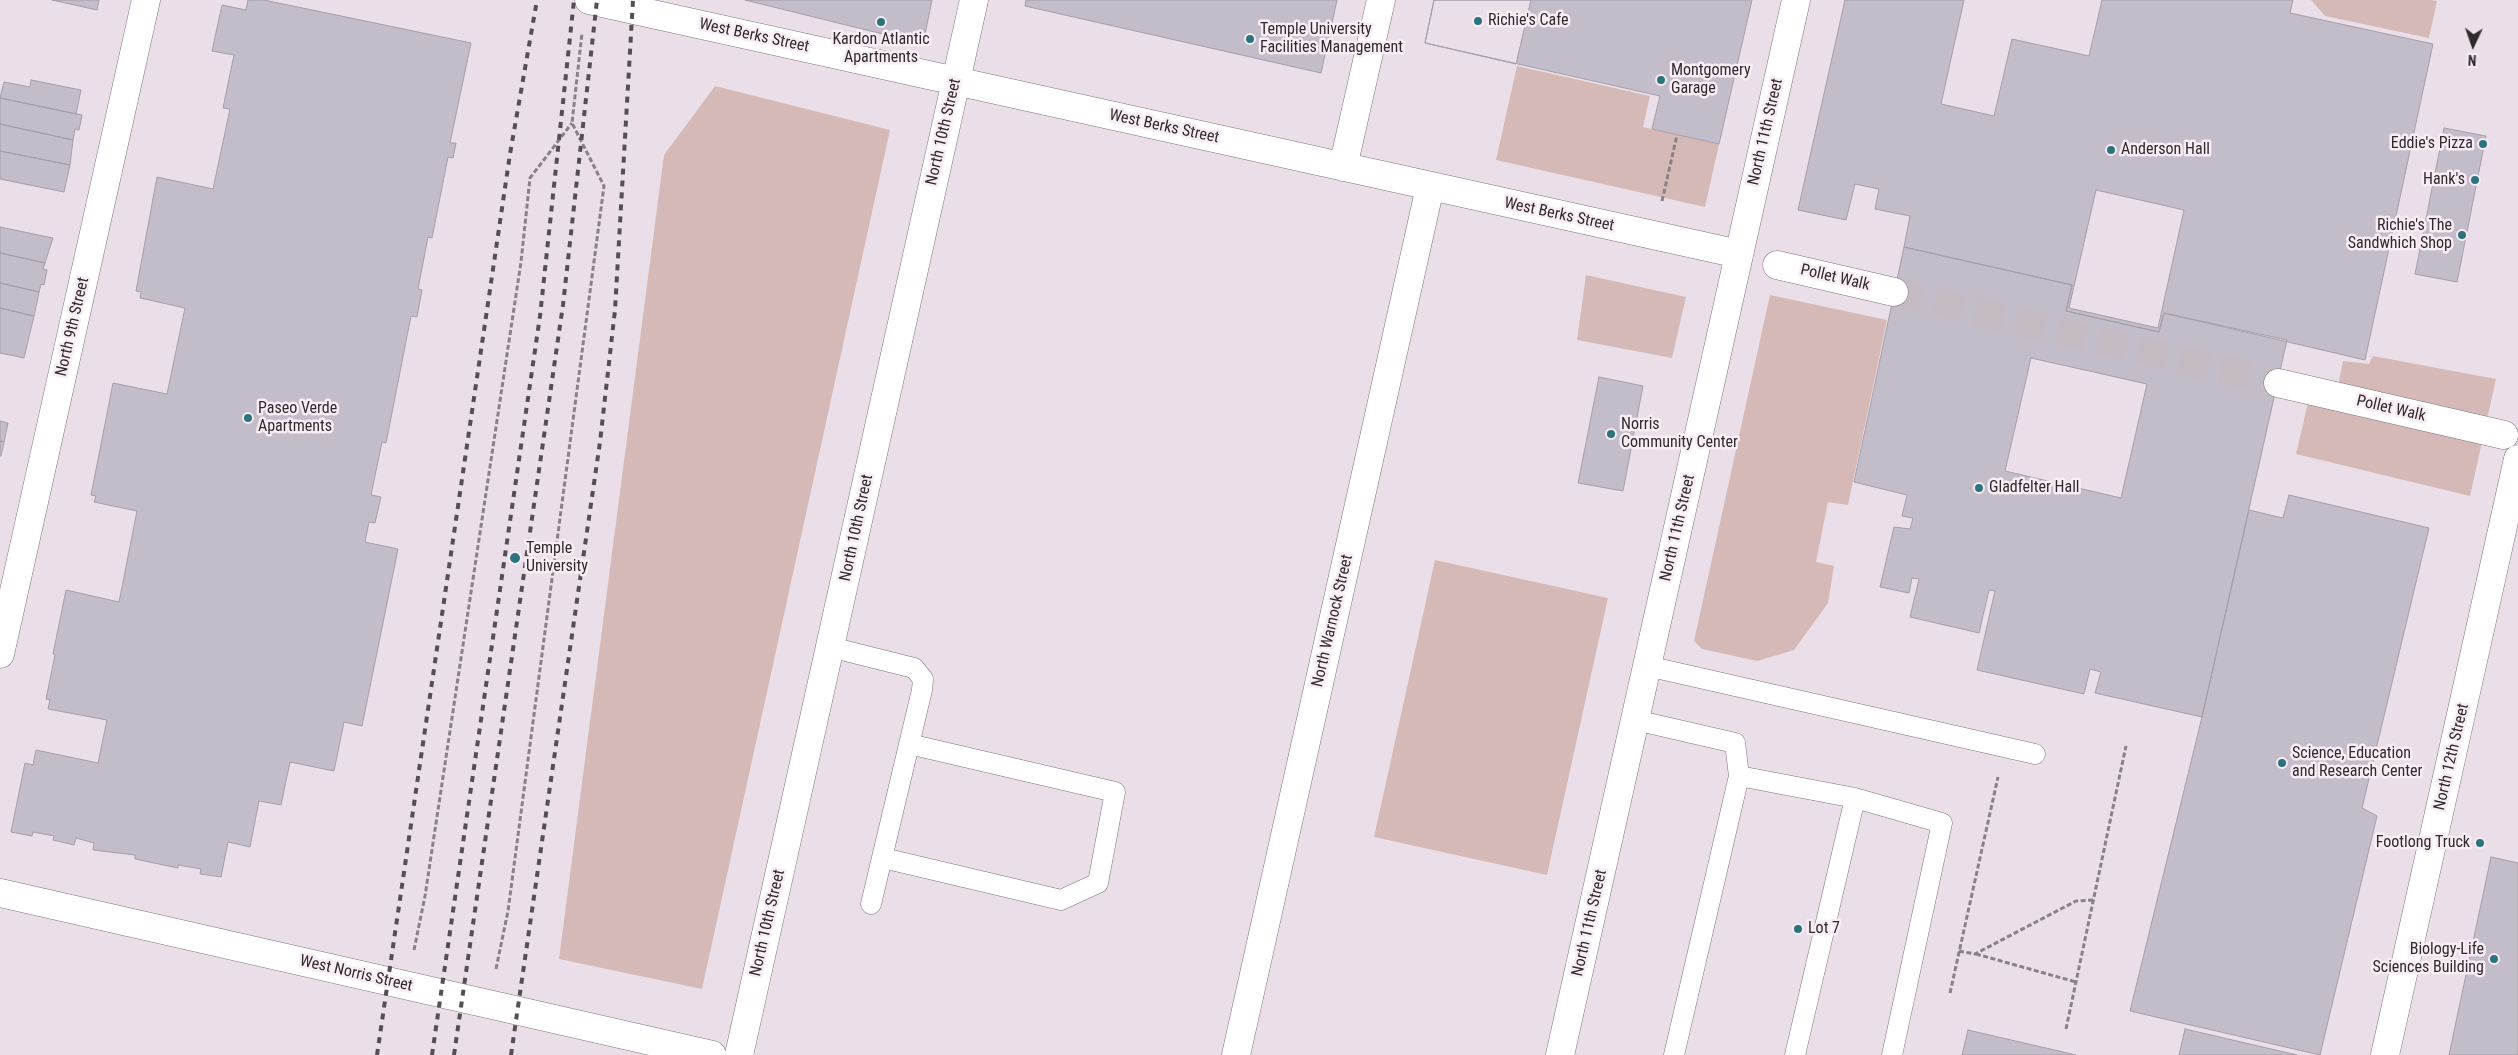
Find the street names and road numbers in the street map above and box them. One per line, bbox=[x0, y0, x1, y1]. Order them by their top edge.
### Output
street label: West Berks Street bbox=[697, 15, 811, 57]
street label: North 10th Street bbox=[922, 77, 966, 187]
street label: North 11th Street bbox=[1744, 77, 1788, 187]
street label: West Berks Street bbox=[1107, 106, 1221, 148]
street label: West Berks Street bbox=[1502, 194, 1616, 236]
street label: Pollet Walk bbox=[1798, 261, 1872, 295]
street label: North 9th Street bbox=[52, 276, 94, 378]
street label: Pollet Walk bbox=[2354, 392, 2428, 426]
street label: North 10th Street bbox=[836, 473, 878, 583]
street label: North 11th Street bbox=[1656, 473, 1700, 583]
street label: North Warnock Street bbox=[1308, 553, 1358, 689]
street label: North 12th Street bbox=[2430, 702, 2474, 812]
street label: North 10th Street bbox=[746, 868, 790, 978]
street label: North 11th Street bbox=[1568, 868, 1612, 978]
street label: West Norris Street bbox=[298, 952, 414, 996]

